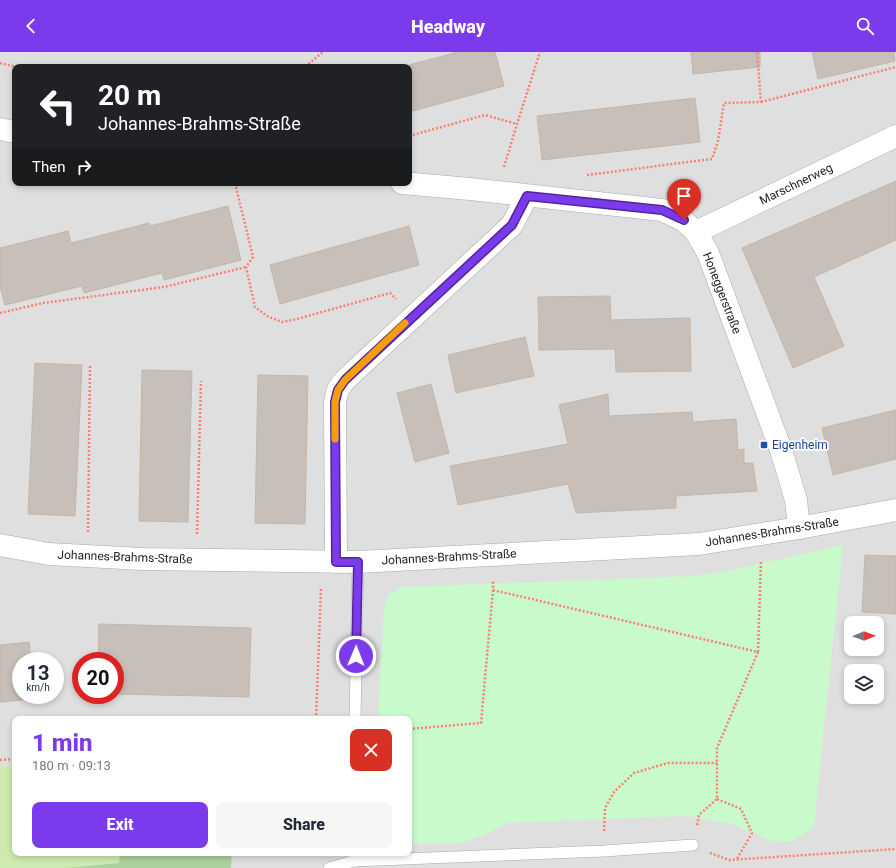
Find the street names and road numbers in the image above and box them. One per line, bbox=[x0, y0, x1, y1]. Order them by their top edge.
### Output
street label: Marschnerweg bbox=[757, 160, 835, 208]
street label: Honeggerstraße bbox=[700, 250, 744, 336]
street label: Johannes-Brahms-Straße bbox=[704, 515, 840, 549]
street label: Johannes-Brahms-Straße bbox=[381, 546, 517, 568]
street label: Johannes-Brahms-Straße bbox=[57, 548, 193, 566]

